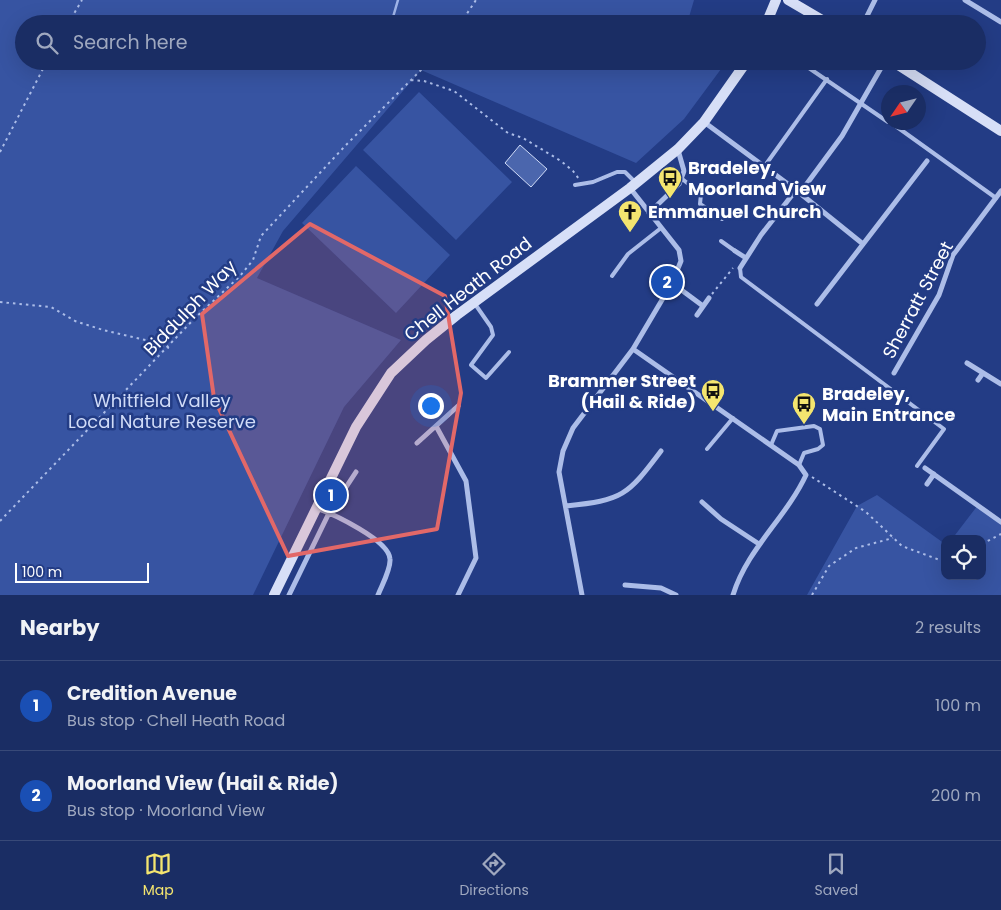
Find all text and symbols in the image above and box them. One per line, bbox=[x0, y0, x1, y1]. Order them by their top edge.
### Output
search box bbox=[15, 15, 986, 70]
icon: search bbox=[33, 29, 61, 57]
text: Search here bbox=[73, 29, 187, 56]
north arrow bbox=[881, 85, 926, 130]
place label: Bradeley, Moorland View bbox=[688, 155, 826, 201]
bus stop icon: Bradeley, Moorland View bbox=[657, 165, 683, 199]
church icon: Emmanuel Church bbox=[617, 199, 643, 233]
place label: Emmanuel Church bbox=[648, 199, 821, 224]
street label: Chell Heath Road bbox=[399, 231, 537, 346]
street label: Sherratt Street bbox=[876, 237, 959, 363]
street label: Biddulph Way bbox=[138, 254, 242, 361]
pin: 2 bbox=[651, 263, 683, 301]
place label: Brammer Street (Hail & Ride) bbox=[548, 368, 696, 414]
bus stop icon: Brammer Street (Hail & Ride) bbox=[700, 378, 726, 412]
place label: Bradeley, Main Entrance bbox=[822, 381, 955, 427]
park label: Whitfield Valley Local Nature Reserve bbox=[68, 388, 256, 434]
bus stop icon: Bradeley, Main Entrance bbox=[791, 391, 817, 425]
your location bbox=[418, 393, 444, 419]
pin: 1 bbox=[315, 476, 347, 514]
map controls bbox=[941, 535, 986, 580]
button: locate bbox=[941, 535, 986, 580]
scale bar bbox=[15, 560, 149, 583]
text: 100 m bbox=[22, 562, 62, 582]
text: Nearby bbox=[20, 613, 100, 642]
text: 2 results bbox=[915, 616, 981, 639]
text: Credition Avenue bbox=[67, 680, 237, 707]
text: 1 bbox=[33, 694, 39, 717]
text: 100 m bbox=[935, 694, 981, 717]
text: Bus stop · Chell Heath Road bbox=[67, 709, 285, 732]
text: Moorland View (Hail & Ride) bbox=[67, 770, 339, 797]
text: 2 bbox=[31, 784, 41, 807]
text: 200 m bbox=[931, 784, 981, 807]
text: Bus stop · Moorland View bbox=[67, 799, 265, 822]
tab: Map bbox=[143, 850, 174, 901]
tab: Directions bbox=[459, 850, 529, 901]
tab: Saved bbox=[814, 850, 858, 901]

